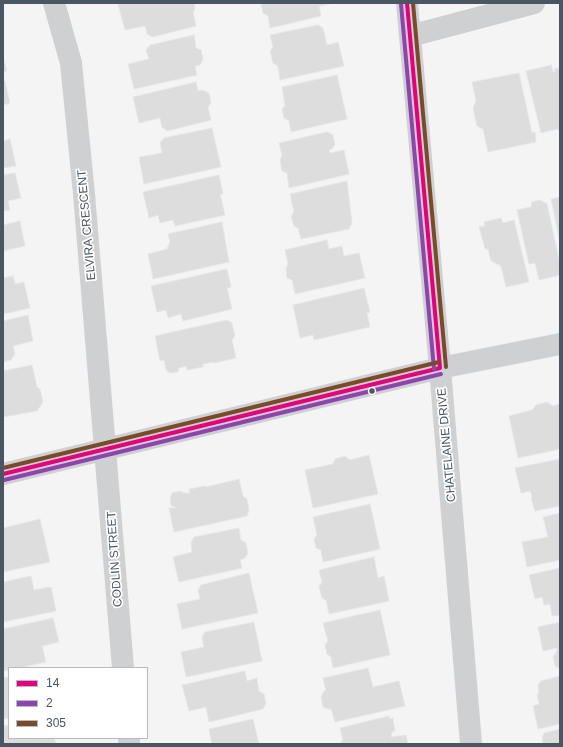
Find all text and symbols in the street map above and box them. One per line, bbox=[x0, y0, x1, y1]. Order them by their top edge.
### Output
street label: ELVIRA CRESCENT bbox=[75, 169, 99, 281]
unlabelled marker bbox=[367, 386, 377, 396]
street label: CHATELAINE DRIVE bbox=[435, 387, 459, 503]
street label: CODLIN STREET bbox=[104, 511, 126, 607]
legend bbox=[8, 667, 148, 739]
text: 14 bbox=[46, 676, 59, 690]
text: 2 bbox=[46, 696, 53, 710]
text: 305 bbox=[46, 716, 66, 730]

